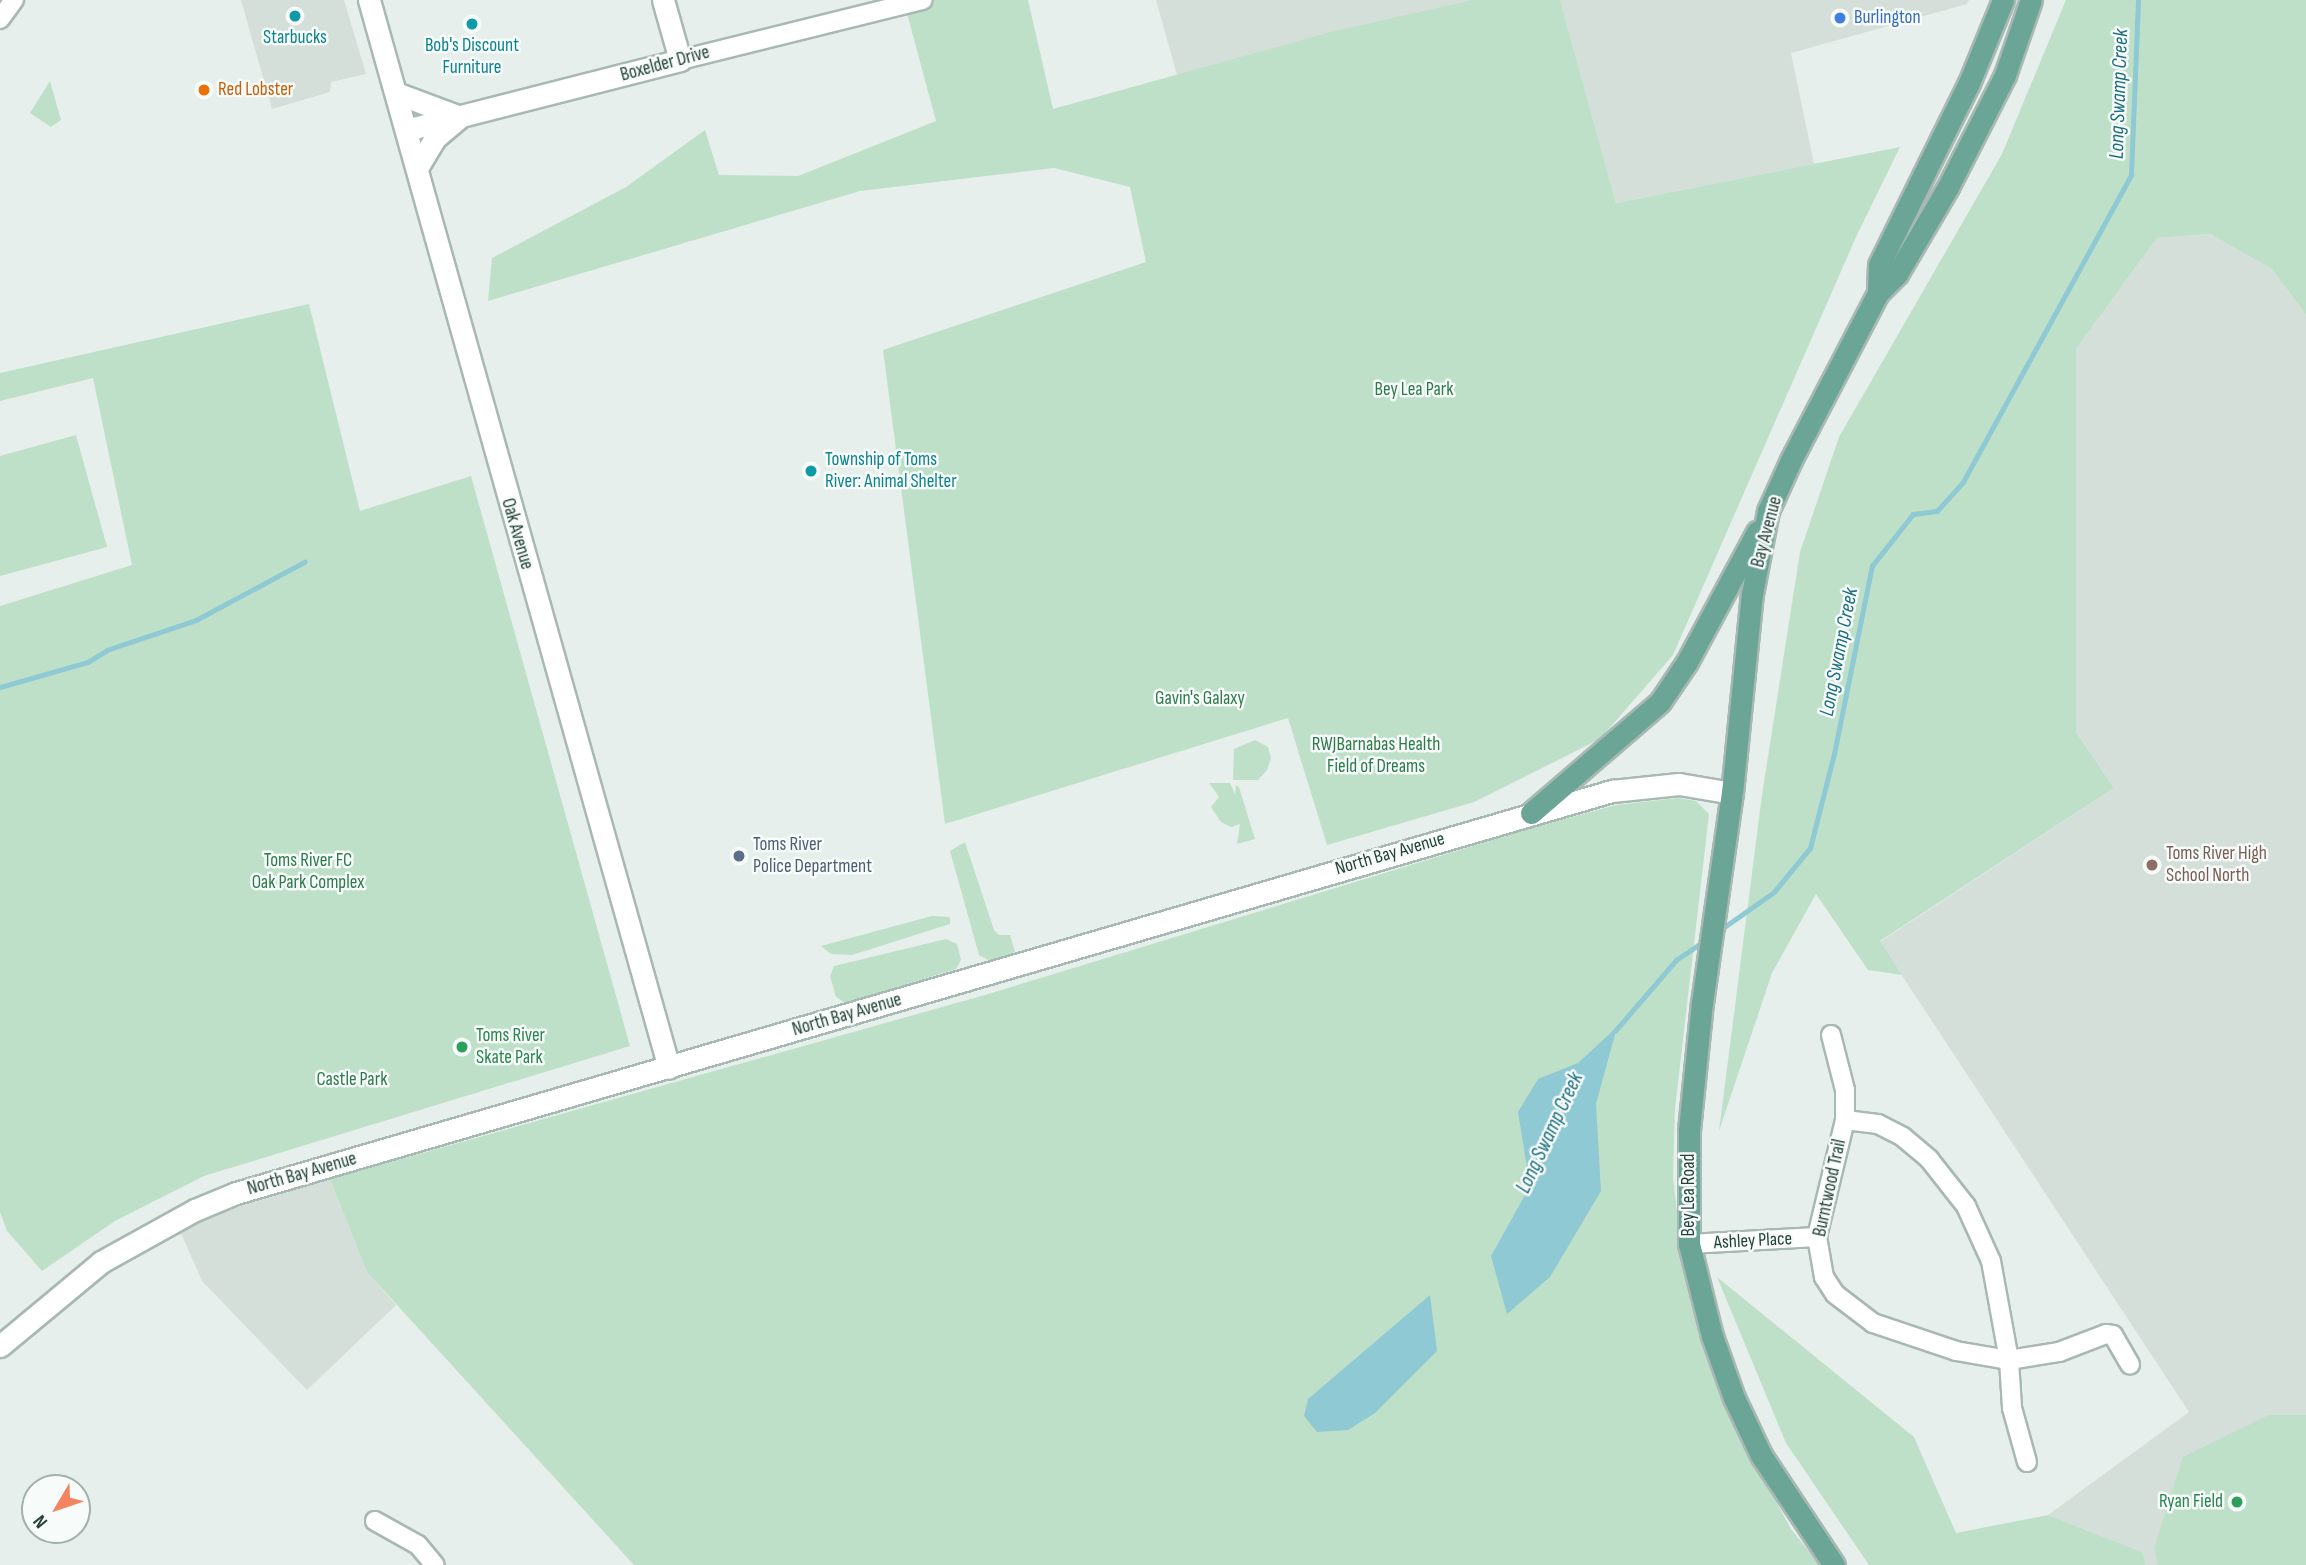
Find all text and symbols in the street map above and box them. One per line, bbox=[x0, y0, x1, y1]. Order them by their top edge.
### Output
place label: Burlington bbox=[1854, 7, 1921, 29]
marker: Starbucks bbox=[287, 8, 303, 24]
marker: Burlington bbox=[1832, 10, 1848, 26]
marker: Bob's Discount Furniture bbox=[464, 16, 480, 32]
place label: Starbucks bbox=[263, 27, 327, 49]
water label: Long Swamp Creek bbox=[2104, 29, 2134, 159]
place label: Bob's Discount Furniture bbox=[425, 35, 519, 79]
street label: Boxelder Drive bbox=[618, 41, 712, 87]
place label: Red Lobster bbox=[218, 79, 293, 101]
marker: Red Lobster bbox=[196, 82, 212, 98]
park label: Bey Lea Park bbox=[1375, 379, 1453, 401]
place label: Township of Toms River: Animal Shelter bbox=[825, 449, 957, 493]
marker: Township of Toms River: Animal Shelter bbox=[803, 463, 819, 479]
street label: Bay Avenue bbox=[1747, 494, 1787, 570]
street label: Oak Avenue bbox=[496, 496, 538, 572]
water label: Long Swamp Creek bbox=[1814, 586, 1864, 718]
park label: Gavin's Galaxy bbox=[1155, 688, 1245, 710]
park label: RWJBarnabas Health Field of Dreams bbox=[1312, 734, 1440, 778]
street label: North Bay Avenue bbox=[1333, 828, 1447, 880]
place label: Toms River Police Department bbox=[753, 834, 872, 878]
place label: Toms River High School North bbox=[2166, 843, 2267, 887]
marker: Toms River Police Department bbox=[731, 848, 747, 864]
park label: Toms River FC Oak Park Complex bbox=[252, 850, 364, 894]
marker: Toms River High School North bbox=[2144, 857, 2160, 873]
street label: North Bay Avenue bbox=[790, 989, 904, 1041]
place label: Toms River Skate Park bbox=[476, 1025, 545, 1069]
marker: Toms River Skate Park bbox=[454, 1039, 470, 1055]
park label: Castle Park bbox=[317, 1069, 387, 1091]
water label: Long Swamp Creek bbox=[1511, 1069, 1589, 1197]
street label: Burntwood Trail bbox=[1809, 1137, 1851, 1239]
street label: North Bay Avenue bbox=[245, 1148, 359, 1200]
street label: Bey Lea Road bbox=[1678, 1154, 1700, 1236]
street label: Ashley Place bbox=[1713, 1228, 1793, 1254]
north arrow bbox=[21, 1474, 91, 1544]
place label: Ryan Field bbox=[2159, 1491, 2223, 1513]
marker: Ryan Field bbox=[2229, 1494, 2245, 1510]
text: N bbox=[29, 1510, 53, 1532]

